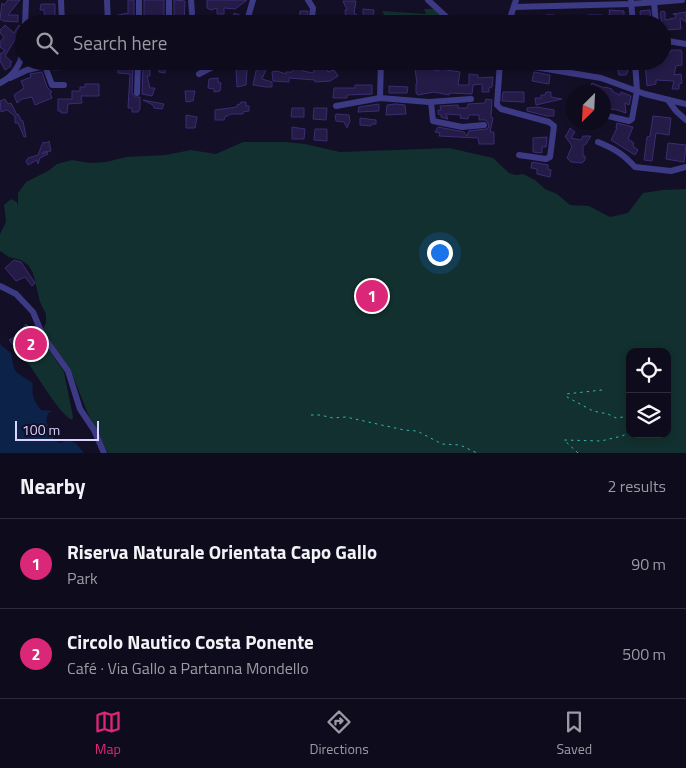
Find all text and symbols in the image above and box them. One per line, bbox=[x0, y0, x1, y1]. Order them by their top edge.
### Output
search box bbox=[15, 15, 671, 70]
text: Search here bbox=[73, 28, 167, 57]
icon: search bbox=[33, 29, 61, 57]
north arrow bbox=[566, 85, 611, 130]
your location bbox=[427, 240, 453, 266]
pin: 1 bbox=[356, 277, 388, 315]
pin: 2 bbox=[15, 325, 47, 363]
map controls bbox=[626, 348, 671, 438]
button: locate bbox=[626, 348, 671, 393]
button: layers bbox=[626, 393, 671, 438]
scale bar bbox=[15, 418, 99, 441]
text: 100 m bbox=[22, 419, 60, 440]
text: Nearby bbox=[20, 470, 85, 502]
text: 2 results bbox=[607, 474, 666, 498]
text: Riserva Naturale Orientata Capo Gallo bbox=[67, 537, 377, 566]
text: 1 bbox=[32, 552, 40, 576]
text: 90 m bbox=[631, 552, 666, 576]
text: Park bbox=[67, 566, 98, 590]
text: Circolo Nautico Costa Ponente bbox=[67, 627, 314, 656]
text: 2 bbox=[32, 642, 40, 666]
text: 500 m bbox=[622, 642, 666, 666]
text: Café · Via Gallo a Partanna Mondello bbox=[67, 656, 309, 680]
tab: Map bbox=[94, 708, 122, 759]
tab: Directions bbox=[309, 708, 369, 759]
tab: Saved bbox=[557, 708, 592, 759]

